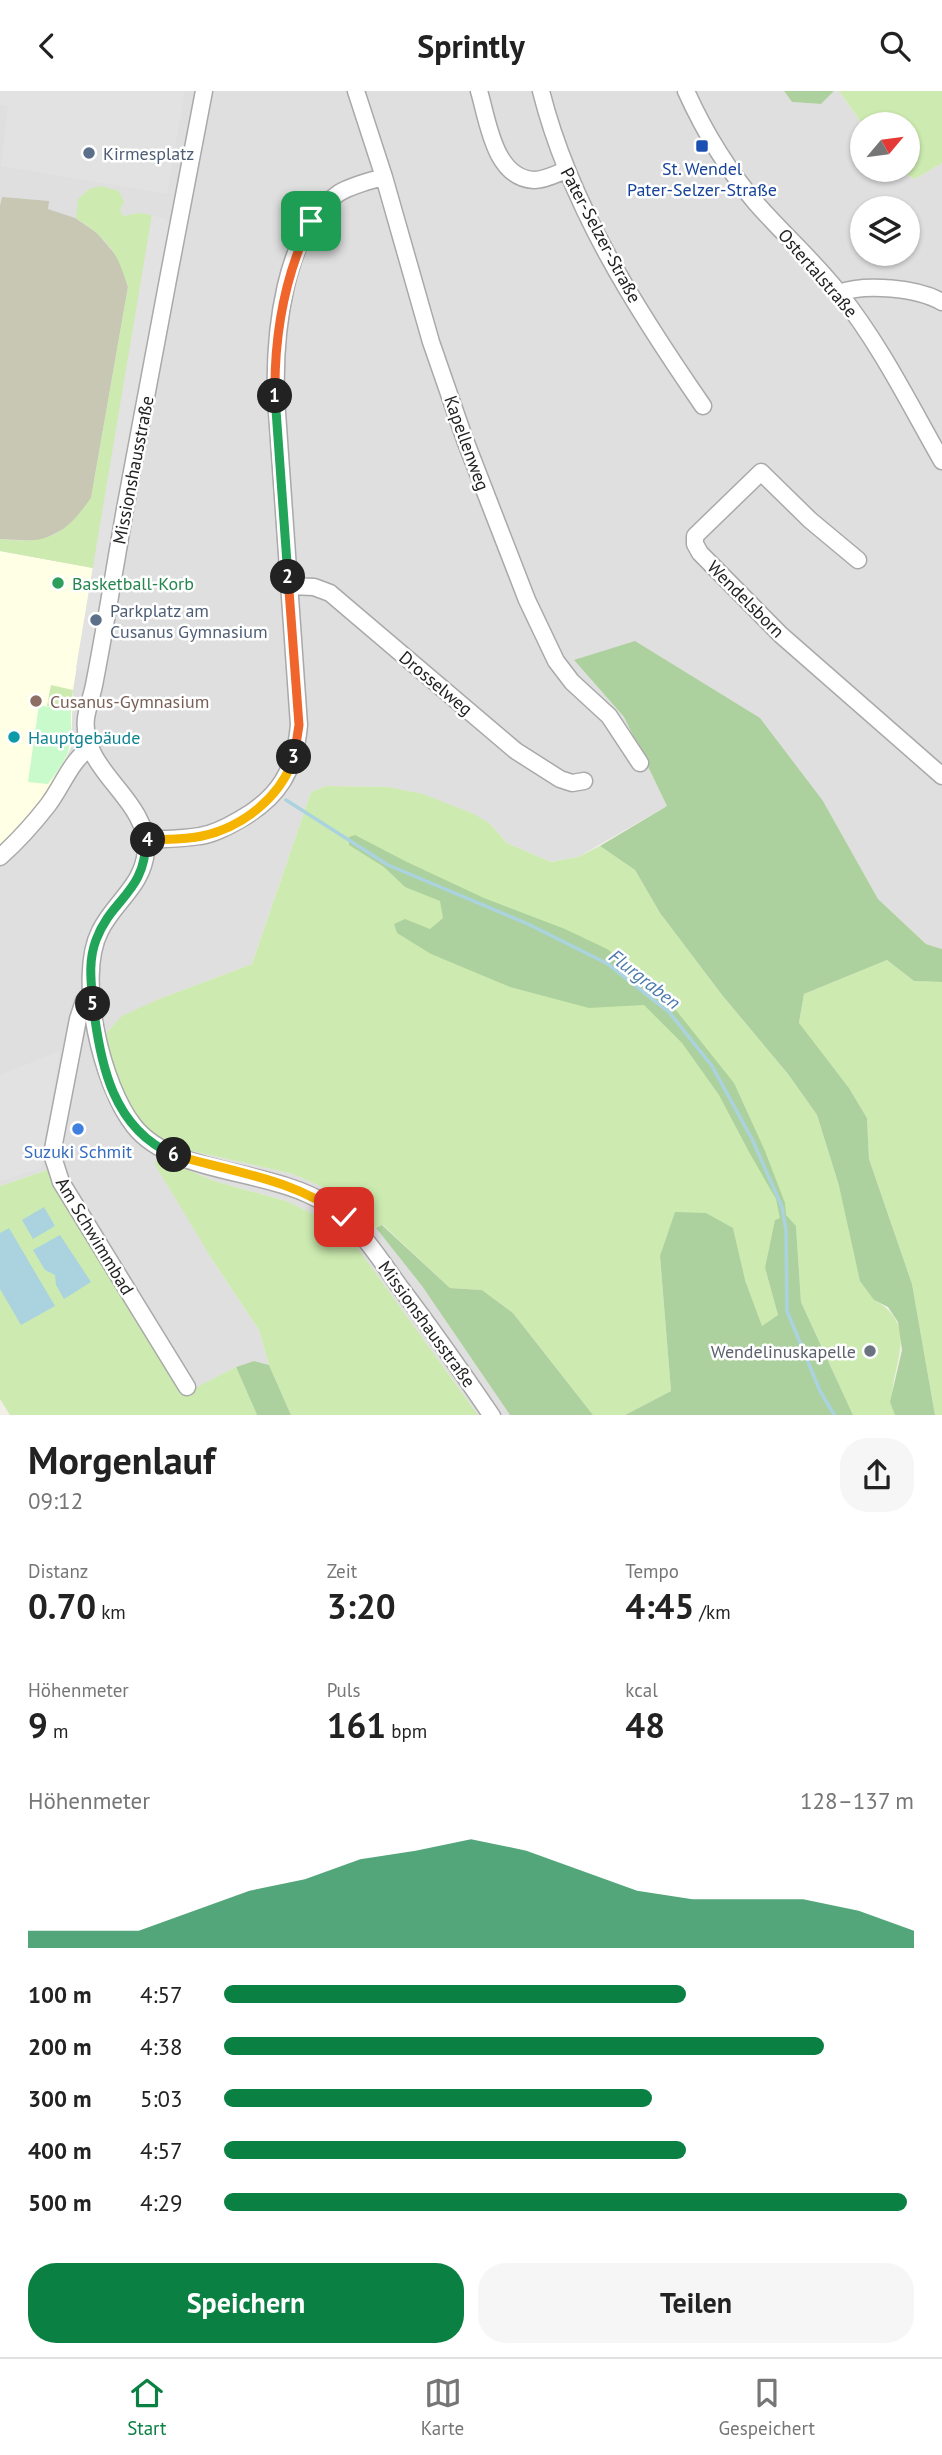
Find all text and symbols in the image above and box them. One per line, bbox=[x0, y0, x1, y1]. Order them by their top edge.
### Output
text: Sprintly bbox=[417, 25, 525, 67]
icon: back bbox=[28, 27, 66, 65]
icon: search bbox=[876, 27, 914, 65]
north arrow bbox=[850, 112, 920, 182]
map controls bbox=[850, 112, 920, 266]
marker: St. Wendel Pater-Selzer-Straße bbox=[694, 138, 710, 154]
place label: Kirmesplatz bbox=[103, 142, 194, 165]
marker: Kirmesplatz bbox=[81, 145, 97, 161]
place label: St. Wendel Pater-Selzer-Straße bbox=[627, 157, 777, 201]
street label: Pater-Selzer-Straße bbox=[556, 163, 646, 307]
pin bbox=[281, 191, 341, 251]
button: layers bbox=[850, 196, 920, 266]
icon: arrive bbox=[292, 202, 330, 240]
street label: Ostertalstraße bbox=[773, 224, 863, 322]
pin: 1 bbox=[258, 379, 292, 413]
text: 1 bbox=[269, 383, 280, 407]
street label: Kapellenweg bbox=[439, 392, 495, 494]
street label: Missionshausstraße bbox=[107, 394, 159, 546]
street label: Wendelsborn bbox=[702, 555, 790, 643]
pin: 2 bbox=[270, 559, 306, 595]
text: 2 bbox=[282, 564, 293, 588]
place label: Basketball-Korb bbox=[72, 572, 194, 595]
marker: Basketball-Korb bbox=[50, 575, 66, 591]
place label: Parkplatz am Cusanus Gymnasium bbox=[110, 599, 268, 643]
marker: Parkplatz am Cusanus Gymnasium bbox=[88, 612, 104, 628]
street label: Drosselweg bbox=[395, 646, 477, 720]
place label: Cusanus-Gymnasium bbox=[50, 690, 209, 713]
marker: Cusanus-Gymnasium bbox=[28, 693, 44, 709]
place label: Hauptgebäude bbox=[28, 726, 140, 749]
marker: Hauptgebäude bbox=[6, 729, 22, 745]
pin: 3 bbox=[276, 739, 312, 775]
text: 3 bbox=[288, 744, 299, 768]
pin: 4 bbox=[130, 823, 166, 857]
text: 4 bbox=[142, 827, 153, 851]
water label: Flurgraben bbox=[604, 944, 686, 1014]
pin: 5 bbox=[76, 986, 110, 1021]
text: 5 bbox=[87, 991, 98, 1015]
marker: Suzuki Schmit bbox=[70, 1121, 86, 1137]
pin: 6 bbox=[156, 1137, 192, 1173]
place label: Suzuki Schmit bbox=[24, 1140, 132, 1163]
text: 6 bbox=[168, 1142, 179, 1166]
street label: Am Schwimmbad bbox=[51, 1173, 139, 1299]
pin bbox=[314, 1187, 374, 1247]
icon: check bbox=[325, 1198, 363, 1236]
street label: Missionshausstraße bbox=[373, 1256, 481, 1392]
place label: Wendelinuskapelle bbox=[711, 1340, 856, 1363]
marker: Wendelinuskapelle bbox=[862, 1343, 878, 1359]
text: Morgenlauf bbox=[28, 1435, 215, 1484]
button: share bbox=[840, 1438, 914, 1512]
text: 09:12 bbox=[28, 1486, 83, 1515]
text: Distanz bbox=[28, 1559, 88, 1583]
text: Zeit bbox=[327, 1559, 357, 1583]
text: Tempo bbox=[625, 1559, 679, 1583]
text: 0.70 bbox=[28, 1583, 96, 1629]
text: 3:20 bbox=[327, 1583, 396, 1629]
text: 4:45 bbox=[625, 1583, 694, 1629]
text: km bbox=[96, 1600, 126, 1624]
text: /km bbox=[694, 1600, 731, 1624]
text: Höhenmeter bbox=[28, 1678, 129, 1702]
text: Puls bbox=[327, 1678, 360, 1702]
text: kcal bbox=[625, 1678, 658, 1702]
text: 9 bbox=[28, 1702, 48, 1748]
text: 161 bbox=[327, 1702, 386, 1748]
text: 48 bbox=[625, 1702, 665, 1748]
text: m bbox=[48, 1719, 68, 1743]
text: bpm bbox=[386, 1719, 427, 1743]
text: Höhenmeter bbox=[28, 1786, 150, 1815]
text: 128–137 m bbox=[800, 1786, 914, 1815]
text: 100 m bbox=[28, 1980, 91, 2009]
text: 4:57 bbox=[140, 1980, 183, 2009]
text: 200 m bbox=[28, 2032, 91, 2061]
text: 4:38 bbox=[140, 2032, 183, 2061]
text: 300 m bbox=[28, 2084, 91, 2113]
text: 5:03 bbox=[140, 2084, 183, 2113]
text: 400 m bbox=[28, 2136, 91, 2165]
text: 4:57 bbox=[140, 2136, 183, 2165]
text: 500 m bbox=[28, 2188, 91, 2217]
text: 4:29 bbox=[140, 2188, 183, 2217]
button: Speichern bbox=[28, 2263, 464, 2343]
button: Teilen bbox=[478, 2263, 914, 2343]
tab: Start bbox=[127, 2374, 167, 2440]
tab: Karte bbox=[421, 2374, 464, 2440]
tab: Gespeichert bbox=[718, 2374, 815, 2440]

